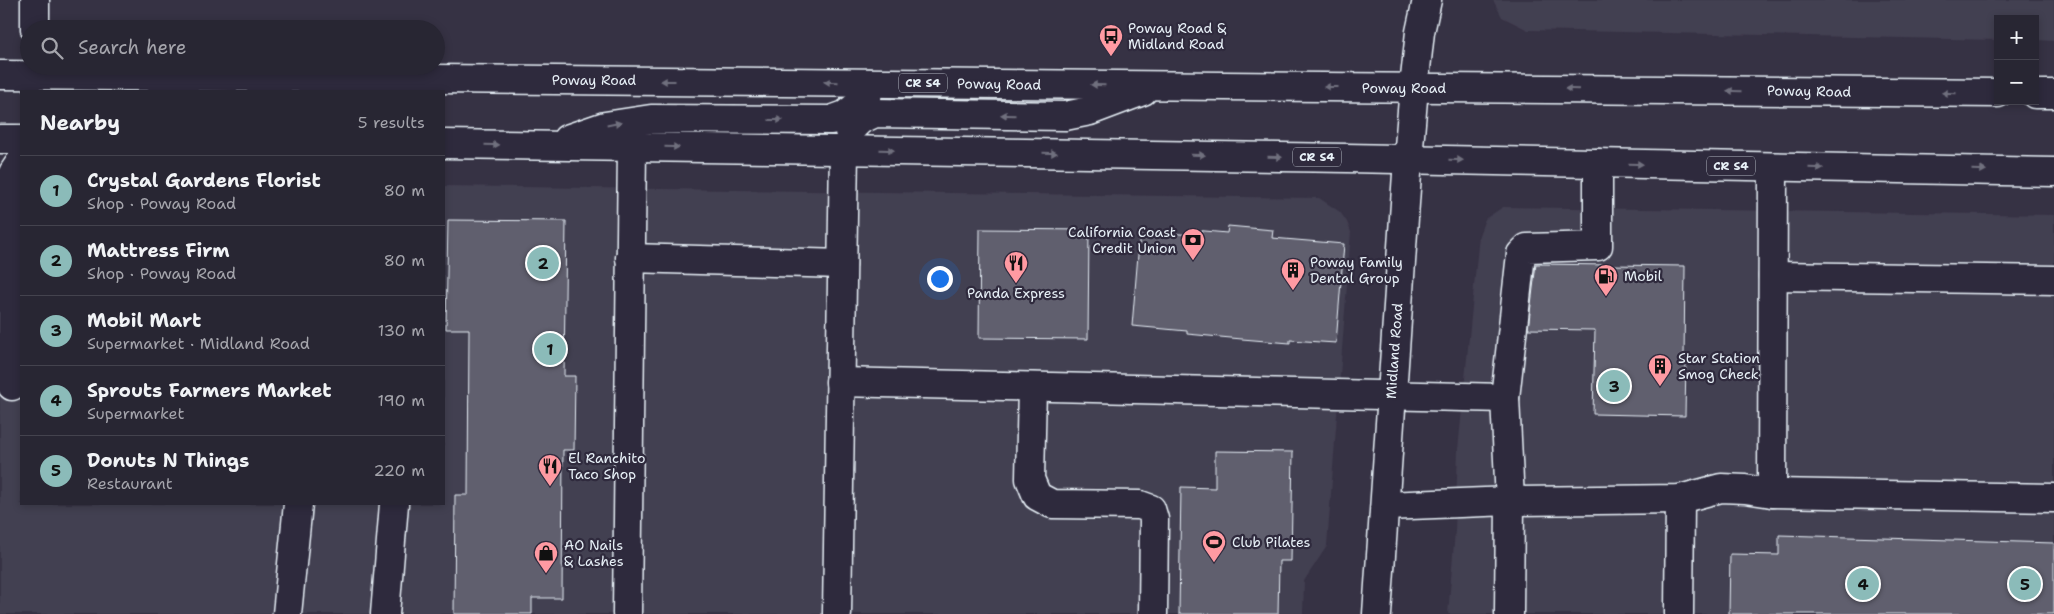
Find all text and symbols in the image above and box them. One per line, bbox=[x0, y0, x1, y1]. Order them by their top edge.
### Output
map controls bbox=[1994, 15, 2039, 105]
button: + bbox=[1994, 15, 2039, 60]
place label: Poway Road & Midland Road bbox=[1128, 19, 1226, 53]
search box bbox=[20, 20, 445, 75]
bus stop icon: Poway Road & Midland Road bbox=[1098, 23, 1124, 57]
icon: search bbox=[38, 34, 66, 62]
text: Search here bbox=[78, 35, 187, 60]
button: − bbox=[1994, 60, 2039, 105]
street label: Poway Road bbox=[552, 71, 636, 89]
road number: CR S4 bbox=[899, 74, 947, 92]
street label: Poway Road bbox=[957, 74, 1041, 94]
one-way arrow bbox=[660, 77, 676, 85]
one-way arrow bbox=[822, 78, 838, 86]
street label: Poway Road bbox=[1362, 79, 1446, 97]
one-way arrow bbox=[1090, 81, 1106, 89]
street label: Poway Road bbox=[1767, 81, 1851, 101]
one-way arrow bbox=[1322, 83, 1338, 91]
one-way arrow bbox=[1563, 85, 1579, 93]
one-way arrow bbox=[1726, 87, 1742, 95]
one-way arrow bbox=[1941, 89, 1957, 97]
text: Nearby bbox=[40, 109, 120, 137]
one-way arrow bbox=[1000, 111, 1016, 119]
text: 5 results bbox=[358, 112, 425, 133]
one-way arrow bbox=[769, 116, 785, 124]
one-way arrow bbox=[607, 120, 622, 128]
one-way arrow bbox=[485, 141, 501, 149]
one-way arrow bbox=[665, 143, 681, 151]
one-way arrow bbox=[880, 146, 896, 154]
road number: CR S4 bbox=[1293, 148, 1341, 166]
one-way arrow bbox=[1042, 149, 1058, 157]
one-way arrow bbox=[1190, 151, 1206, 159]
one-way arrow bbox=[1267, 153, 1283, 161]
one-way arrow bbox=[1449, 156, 1465, 164]
road number: CR S4 bbox=[1707, 157, 1755, 176]
one-way arrow bbox=[1628, 160, 1644, 168]
one-way arrow bbox=[1808, 164, 1824, 172]
one-way arrow bbox=[1971, 167, 1987, 175]
text: Crystal Gardens Florist bbox=[87, 168, 321, 193]
text: 1 bbox=[52, 180, 60, 201]
text: 80 m bbox=[384, 180, 425, 201]
text: Shop · Poway Road bbox=[87, 193, 236, 214]
place label: California Coast Credit Union bbox=[1068, 223, 1176, 257]
bank icon: California Coast Credit Union bbox=[1180, 227, 1206, 261]
text: Mattress Firm bbox=[87, 238, 230, 263]
pin: 2 bbox=[527, 244, 559, 282]
text: 2 bbox=[50, 250, 62, 271]
text: 80 m bbox=[384, 250, 425, 271]
restaurant icon: Panda Express bbox=[1003, 250, 1029, 284]
place label: Poway Family Dental Group bbox=[1310, 253, 1403, 287]
building icon: Poway Family Dental Group bbox=[1280, 257, 1306, 291]
text: Shop · Poway Road bbox=[87, 263, 236, 284]
fuel station icon: Mobil bbox=[1593, 263, 1619, 297]
your location bbox=[927, 266, 953, 292]
place label: Mobil bbox=[1624, 267, 1663, 285]
place label: Panda Express bbox=[967, 284, 1065, 302]
street label: Midland Road bbox=[1382, 302, 1406, 400]
text: Mobil Mart bbox=[87, 308, 201, 333]
text: 3 bbox=[50, 320, 62, 341]
text: 130 m bbox=[378, 320, 425, 341]
pin: 1 bbox=[534, 330, 566, 368]
text: Supermarket · Midland Road bbox=[87, 333, 310, 354]
place label: Star Station Smog Check bbox=[1678, 349, 1760, 383]
building icon: Star Station Smog Check bbox=[1647, 353, 1673, 387]
pin: 3 bbox=[1598, 367, 1630, 405]
text: Sprouts Farmers Market bbox=[87, 378, 332, 403]
text: 4 bbox=[50, 390, 62, 411]
text: 190 m bbox=[378, 390, 425, 411]
text: Supermarket bbox=[87, 403, 184, 424]
text: Donuts N Things bbox=[87, 448, 249, 473]
place label: El Ranchito Taco Shop bbox=[568, 449, 645, 483]
restaurant icon: El Ranchito Taco Shop bbox=[537, 453, 563, 487]
text: 5 bbox=[51, 460, 61, 481]
text: 220 m bbox=[373, 460, 425, 481]
text: Restaurant bbox=[87, 473, 173, 494]
sports icon: Club Pilates bbox=[1201, 529, 1227, 563]
place label: Club Pilates bbox=[1232, 533, 1311, 551]
place label: AO Nails & Lashes bbox=[564, 536, 624, 570]
shop icon: AO Nails & Lashes bbox=[533, 540, 559, 574]
pin: 4 bbox=[1847, 565, 1879, 603]
pin: 5 bbox=[2009, 565, 2041, 603]

